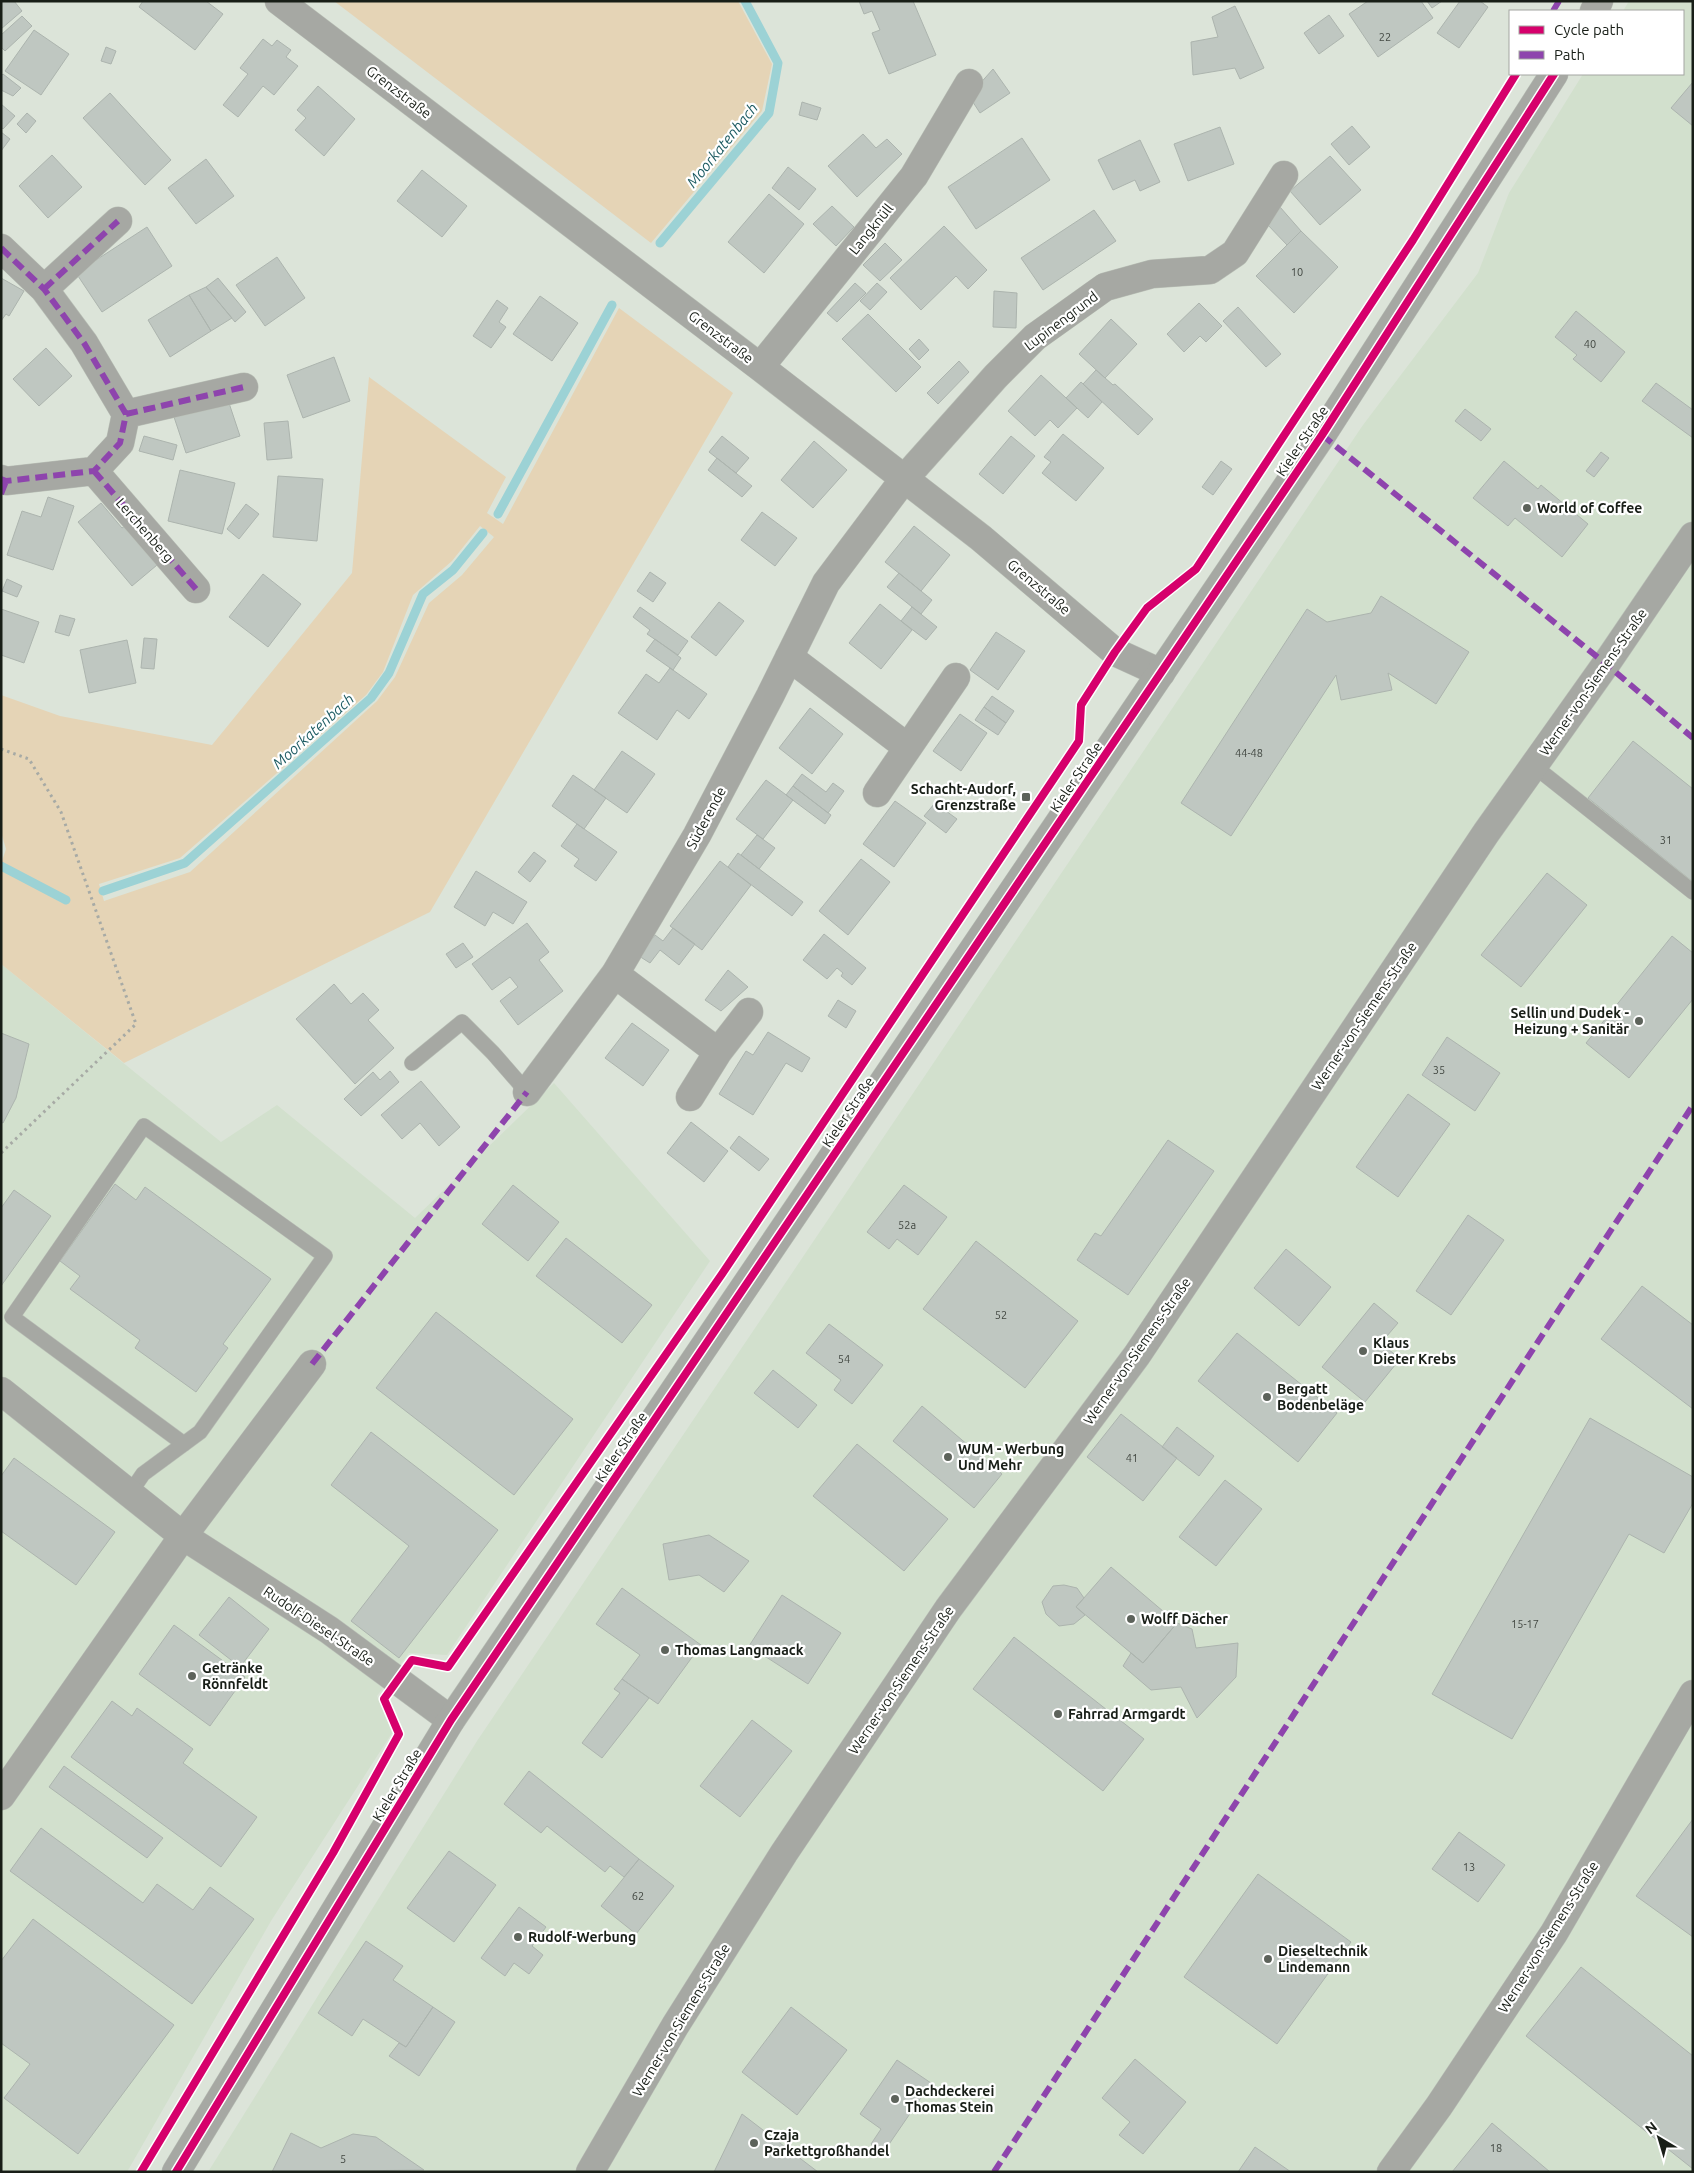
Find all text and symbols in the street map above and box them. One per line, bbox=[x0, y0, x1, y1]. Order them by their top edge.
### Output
legend bbox=[1509, 10, 1684, 75]
text: Cycle path bbox=[1554, 21, 1624, 38]
house number: 22 bbox=[1379, 31, 1391, 43]
text: Path bbox=[1554, 46, 1585, 63]
street label: Grenzstraße bbox=[363, 62, 435, 122]
water label: Moorkatenbach bbox=[683, 99, 761, 191]
street label: Langknüll bbox=[846, 200, 897, 258]
house number: 10 bbox=[1291, 266, 1303, 278]
street label: Lupinengrund bbox=[1021, 288, 1101, 354]
street label: Grenzstraße bbox=[685, 307, 757, 367]
house number: 40 bbox=[1584, 338, 1596, 350]
street label: Kieler Straße bbox=[1273, 403, 1331, 479]
street label: Lerchenberg bbox=[113, 495, 177, 565]
place label: World of Coffee bbox=[1537, 500, 1642, 516]
marker: World of Coffee bbox=[1521, 502, 1533, 514]
street label: Grenzstraße bbox=[1004, 556, 1074, 618]
street label: Werner-von-Siemens-Straße bbox=[1536, 606, 1650, 758]
water label: Moorkatenbach bbox=[269, 690, 357, 772]
street label: Kieler Straße bbox=[1047, 739, 1105, 815]
house number: 44-48 bbox=[1235, 747, 1263, 759]
place label: Schacht-Audorf, Grenzstraße bbox=[911, 781, 1016, 813]
street label: Süderende bbox=[683, 784, 729, 852]
marker: Schacht-Audorf, Grenzstraße bbox=[1020, 791, 1032, 803]
house number: 31 bbox=[1660, 834, 1672, 846]
street label: Werner-von-Siemens-Straße bbox=[1308, 939, 1420, 1093]
place label: Sellin und Dudek - Heizung + Sanitär bbox=[1510, 1005, 1629, 1037]
marker: Sellin und Dudek - Heizung + Sanitär bbox=[1633, 1015, 1645, 1027]
house number: 35 bbox=[1433, 1064, 1445, 1076]
street label: Kieler Straße bbox=[819, 1074, 877, 1150]
house number: 52a bbox=[898, 1219, 916, 1231]
street label: Werner-von-Siemens-Straße bbox=[1080, 1275, 1194, 1427]
house number: 52 bbox=[995, 1309, 1007, 1321]
place label: Klaus Dieter Krebs bbox=[1373, 1335, 1457, 1367]
marker: Klaus Dieter Krebs bbox=[1357, 1345, 1369, 1357]
house number: 54 bbox=[838, 1353, 850, 1365]
place label: Bergatt Bodenbeläge bbox=[1277, 1381, 1364, 1413]
marker: Bergatt Bodenbeläge bbox=[1261, 1391, 1273, 1403]
street label: Kieler Straße bbox=[592, 1409, 650, 1485]
place label: WUM - Werbung Und Mehr bbox=[958, 1441, 1064, 1473]
marker: WUM - Werbung Und Mehr bbox=[942, 1451, 954, 1463]
house number: 41 bbox=[1126, 1452, 1138, 1464]
street label: Rudolf-Diesel-Straße bbox=[261, 1583, 377, 1669]
street label: Werner-von-Siemens-Straße bbox=[845, 1603, 957, 1757]
place label: Wolff Dächer bbox=[1141, 1611, 1228, 1627]
marker: Wolff Dächer bbox=[1125, 1613, 1137, 1625]
house number: 15-17 bbox=[1511, 1618, 1539, 1630]
place label: Thomas Langmaack bbox=[675, 1642, 804, 1658]
marker: Thomas Langmaack bbox=[659, 1644, 671, 1656]
place label: Getränke Rönnfeldt bbox=[202, 1660, 268, 1692]
marker: Getränke Rönnfeldt bbox=[186, 1670, 198, 1682]
place label: Fahrrad Armgardt bbox=[1068, 1706, 1186, 1722]
marker: Fahrrad Armgardt bbox=[1052, 1708, 1064, 1720]
street label: Kieler Straße bbox=[369, 1746, 425, 1824]
street label: Werner-von-Siemens-Straße bbox=[1495, 1858, 1601, 2016]
house number: 13 bbox=[1463, 1861, 1475, 1873]
house number: 62 bbox=[632, 1890, 644, 1902]
place label: Rudolf-Werbung bbox=[528, 1929, 636, 1945]
marker: Rudolf-Werbung bbox=[512, 1931, 524, 1943]
street label: Werner-von-Siemens-Straße bbox=[629, 1941, 733, 2099]
place label: Dieseltechnik Lindemann bbox=[1278, 1943, 1368, 1975]
marker: Dieseltechnik Lindemann bbox=[1262, 1953, 1274, 1965]
place label: Dachdeckerei Thomas Stein bbox=[905, 2083, 994, 2115]
marker: Dachdeckerei Thomas Stein bbox=[889, 2093, 901, 2105]
north arrow bbox=[1634, 2113, 1684, 2163]
text: N bbox=[1642, 2118, 1660, 2137]
place label: Czaja Parkettgroßhandel bbox=[764, 2127, 889, 2159]
marker: Czaja Parkettgroßhandel bbox=[748, 2137, 760, 2149]
house number: 18 bbox=[1490, 2142, 1502, 2154]
house number: 5 bbox=[340, 2153, 346, 2165]

